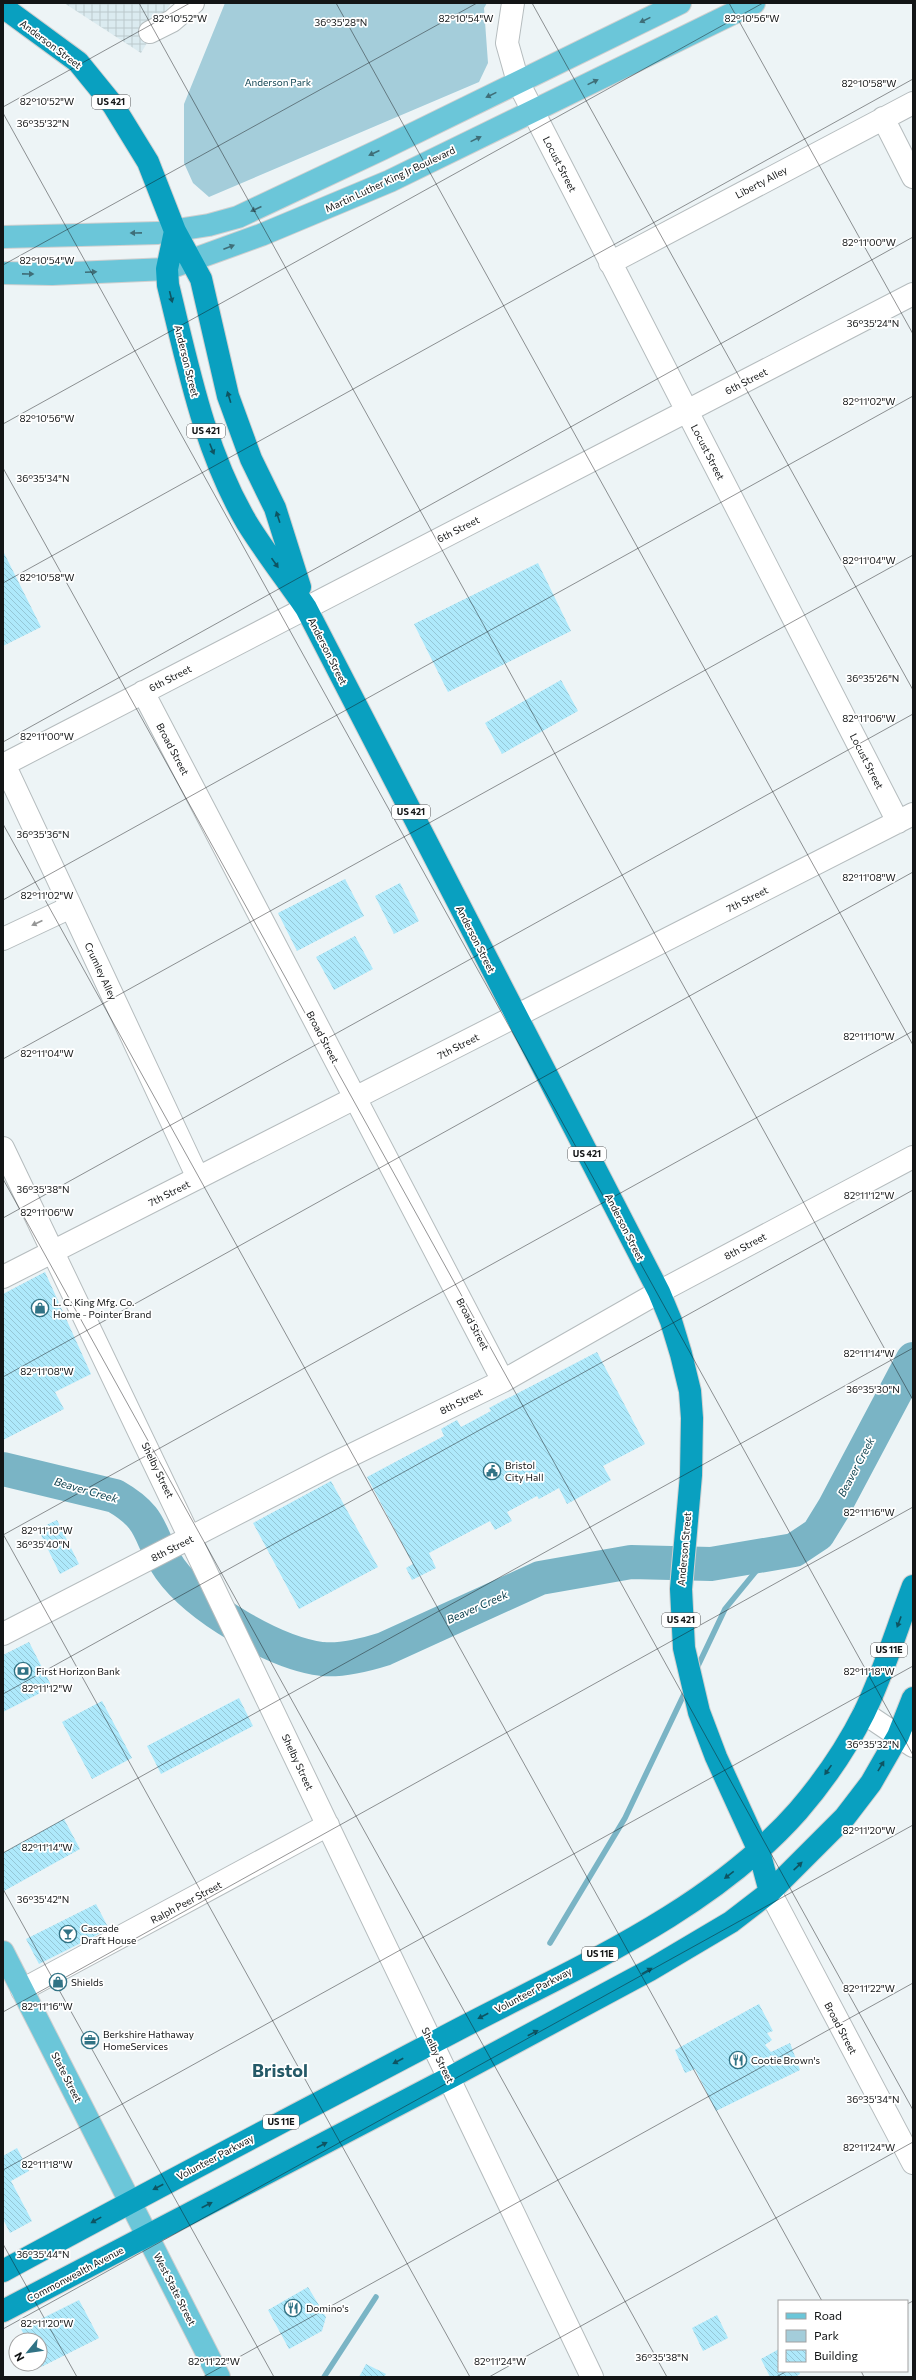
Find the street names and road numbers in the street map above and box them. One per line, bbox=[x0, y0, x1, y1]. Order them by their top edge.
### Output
street label: Anderson Street bbox=[18, 17, 84, 71]
road number: US 421 bbox=[92, 95, 130, 109]
street label: Locust Street bbox=[541, 134, 579, 194]
street label: Martin Luther King Jr Boulevard bbox=[323, 143, 457, 214]
street label: Liberty Alley bbox=[733, 163, 789, 201]
street label: Anderson Street bbox=[172, 324, 202, 398]
street label: 6th Street bbox=[723, 365, 769, 397]
street label: Locust Street bbox=[689, 422, 727, 482]
road number: US 421 bbox=[187, 424, 225, 438]
street label: 6th Street bbox=[435, 513, 481, 545]
street label: Anderson Street bbox=[306, 615, 350, 687]
street label: 6th Street bbox=[147, 662, 193, 694]
street label: Broad Street bbox=[154, 721, 192, 777]
street label: Locust Street bbox=[848, 731, 886, 791]
road number: US 421 bbox=[392, 805, 430, 819]
street label: 7th Street bbox=[724, 883, 770, 915]
street label: Anderson Street bbox=[454, 903, 498, 975]
street label: Crumley Alley bbox=[82, 940, 120, 1002]
street label: Broad Street bbox=[304, 1009, 342, 1065]
street label: 7th Street bbox=[435, 1030, 481, 1062]
road number: US 421 bbox=[568, 1147, 606, 1161]
street label: 7th Street bbox=[146, 1177, 192, 1209]
street label: Anderson Street bbox=[603, 1191, 647, 1263]
street label: 8th Street bbox=[722, 1230, 768, 1262]
street label: Broad Street bbox=[454, 1296, 492, 1352]
street label: 8th Street bbox=[438, 1386, 484, 1416]
street label: Shelby Street bbox=[139, 1440, 177, 1500]
street label: Anderson Street bbox=[675, 1512, 693, 1586]
street label: 8th Street bbox=[149, 1532, 195, 1564]
road number: US 421 bbox=[662, 1613, 700, 1627]
road number: US 11E bbox=[871, 1643, 907, 1657]
street label: Shelby Street bbox=[280, 1732, 316, 1792]
street label: Ralph Peer Street bbox=[148, 1878, 224, 1926]
road number: US 11E bbox=[582, 1947, 618, 1961]
street label: Volunteer Parkway bbox=[492, 1965, 574, 2015]
street label: Broad Street bbox=[822, 2000, 860, 2056]
street label: Shelby Street bbox=[419, 2025, 457, 2085]
street label: State Street bbox=[49, 2050, 85, 2104]
road number: US 11E bbox=[263, 2115, 299, 2129]
street label: Volunteer Parkway bbox=[174, 2132, 256, 2182]
street label: Commonwealth Avenue bbox=[25, 2243, 125, 2305]
street label: West State Street bbox=[152, 2251, 198, 2327]

